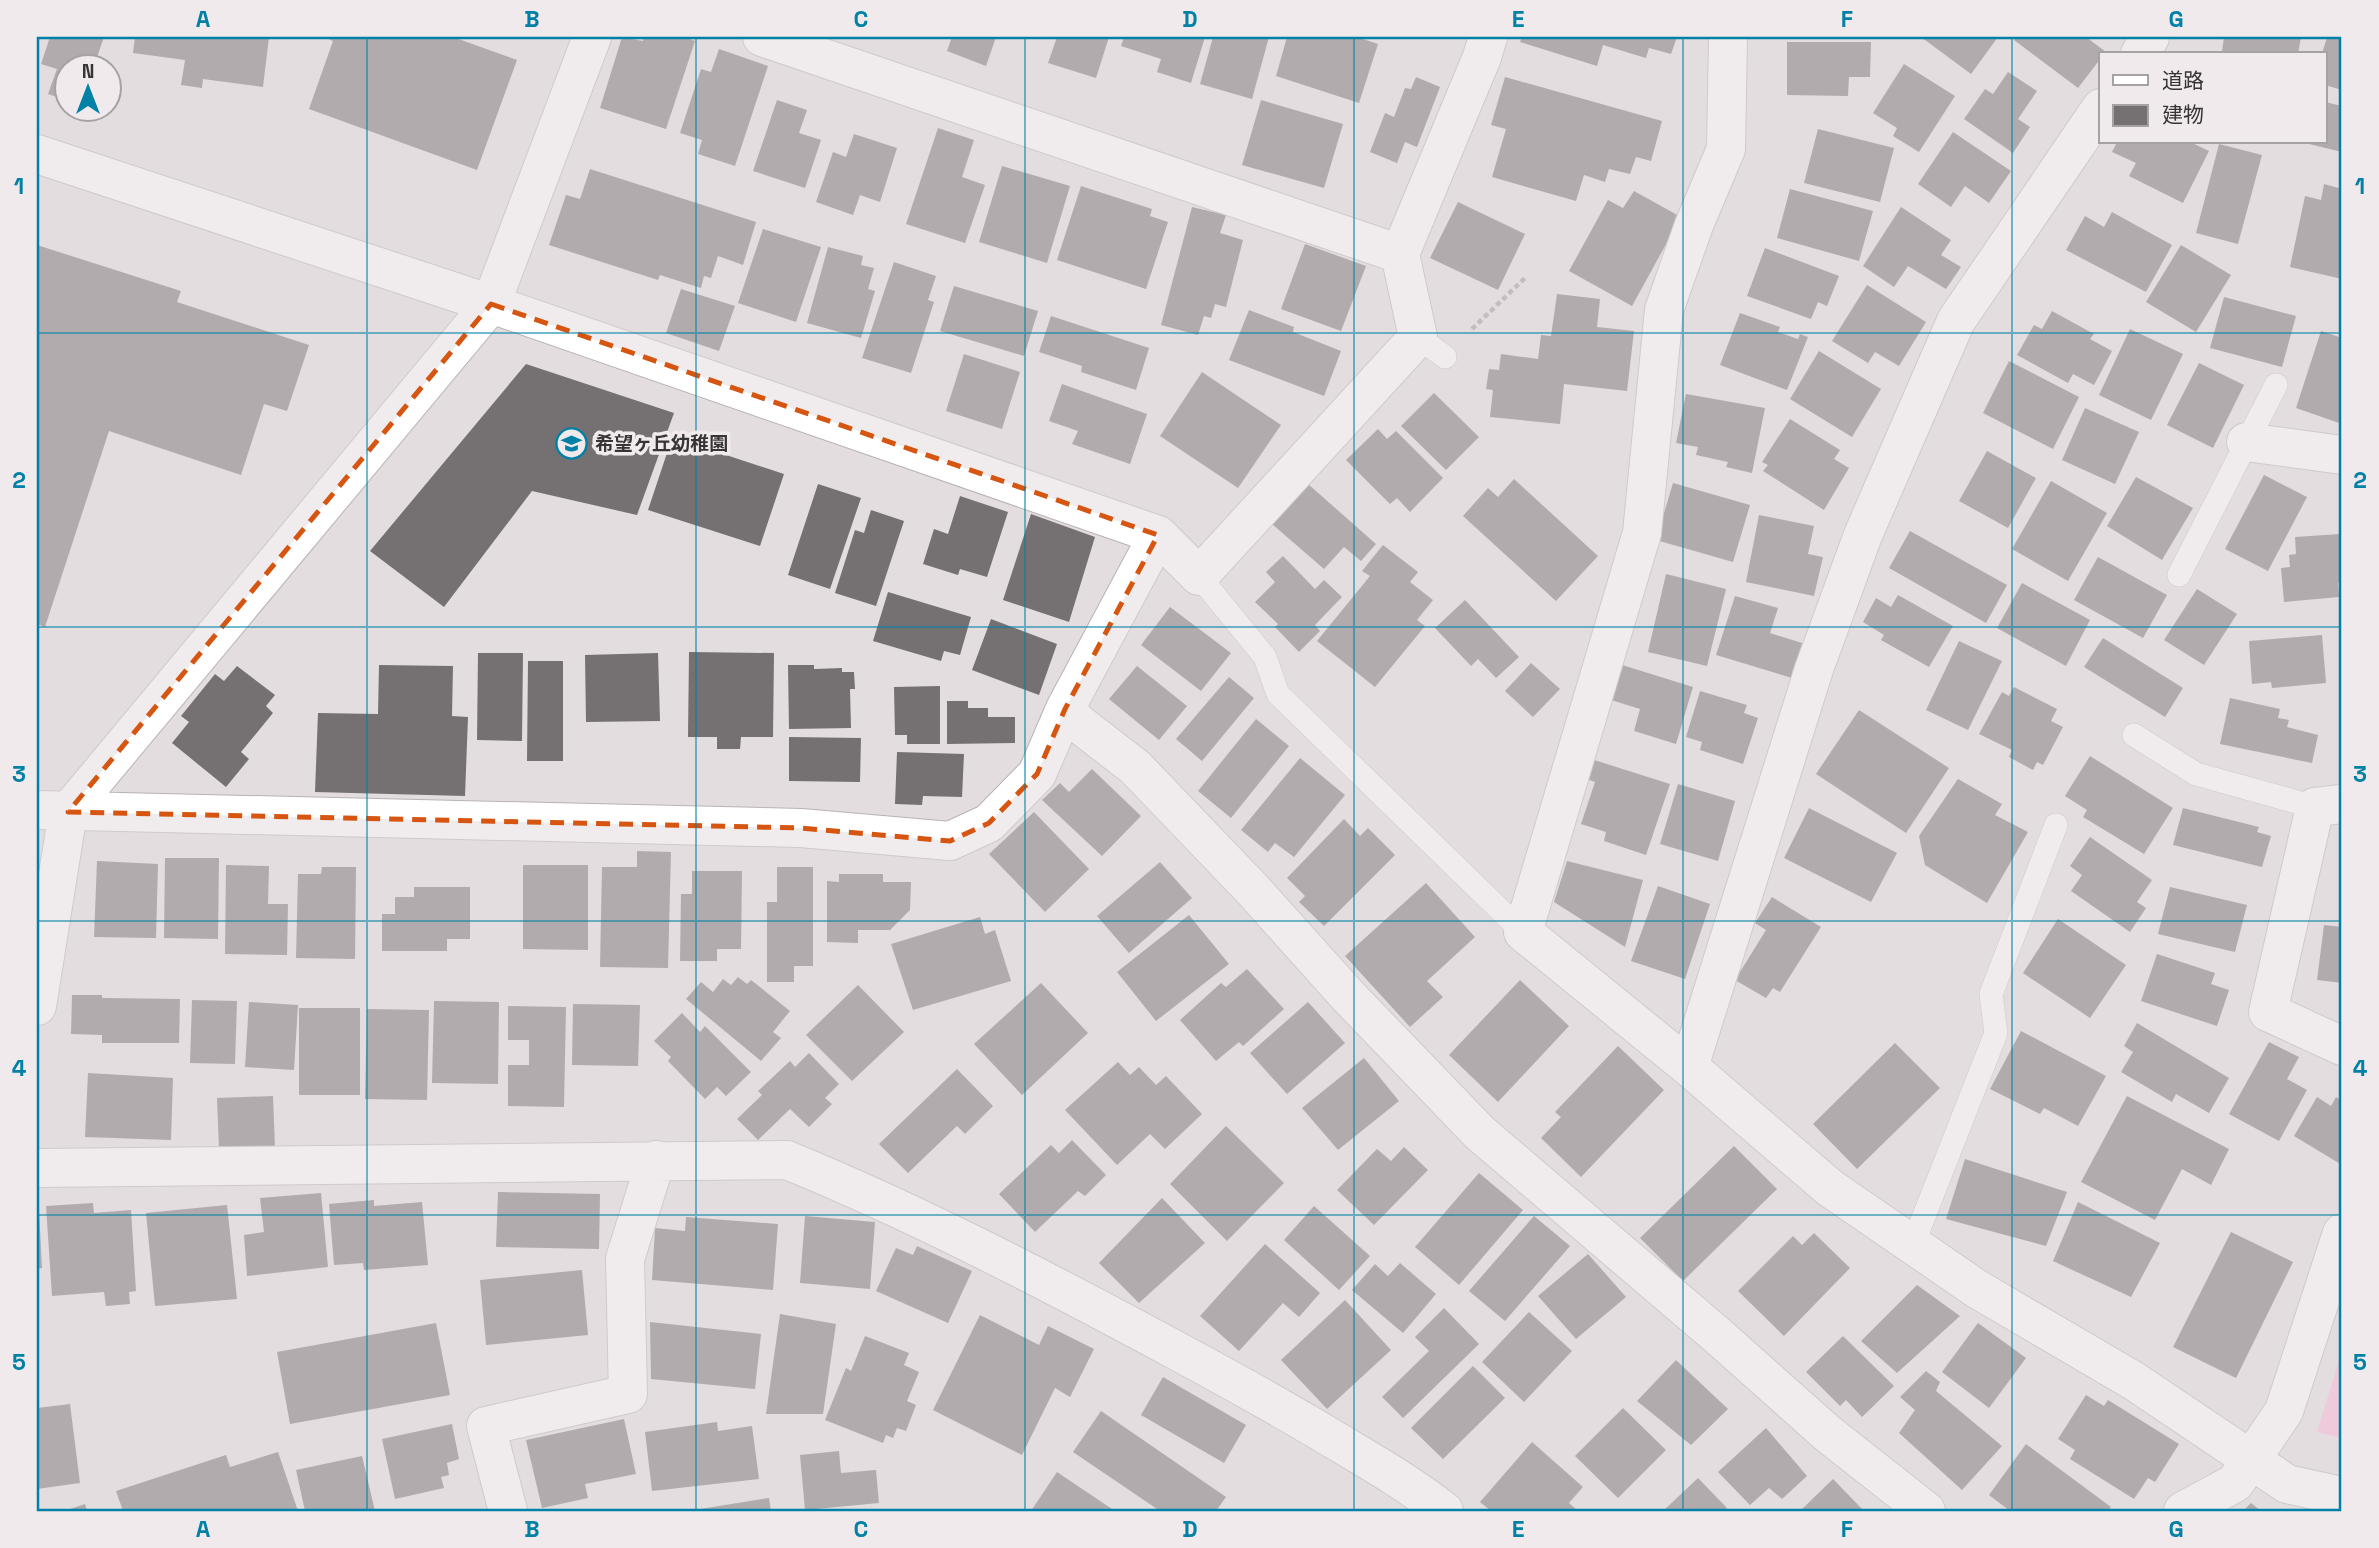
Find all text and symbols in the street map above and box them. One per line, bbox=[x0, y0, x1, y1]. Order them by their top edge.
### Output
text: A bbox=[196, 4, 211, 34]
text: B bbox=[524, 4, 540, 34]
text: C bbox=[854, 4, 868, 34]
text: D bbox=[1182, 4, 1198, 34]
text: E bbox=[1512, 4, 1524, 34]
text: F bbox=[1841, 4, 1853, 34]
text: G bbox=[2168, 4, 2184, 34]
north arrow bbox=[52, 52, 122, 122]
legend bbox=[2099, 52, 2326, 144]
text: N bbox=[82, 59, 94, 84]
text: 道路 bbox=[2162, 67, 2204, 94]
text: 建物 bbox=[2162, 101, 2204, 128]
text: 1 bbox=[14, 171, 24, 201]
text: 1 bbox=[2355, 171, 2365, 201]
school or university icon: 希望ヶ丘幼稚園 bbox=[555, 426, 589, 460]
place label: 希望ヶ丘幼稚園 bbox=[595, 431, 728, 456]
text: 2 bbox=[12, 465, 26, 495]
text: 2 bbox=[2353, 465, 2367, 495]
text: 3 bbox=[12, 759, 26, 789]
text: 3 bbox=[2353, 759, 2367, 789]
text: 4 bbox=[12, 1053, 27, 1083]
text: 4 bbox=[2353, 1053, 2368, 1083]
text: 5 bbox=[12, 1347, 26, 1377]
text: 5 bbox=[2353, 1347, 2367, 1377]
text: A bbox=[196, 1514, 211, 1544]
text: B bbox=[524, 1514, 540, 1544]
text: C bbox=[854, 1514, 868, 1544]
text: D bbox=[1182, 1514, 1198, 1544]
text: E bbox=[1512, 1514, 1524, 1544]
text: F bbox=[1841, 1514, 1853, 1544]
text: G bbox=[2168, 1514, 2184, 1544]

